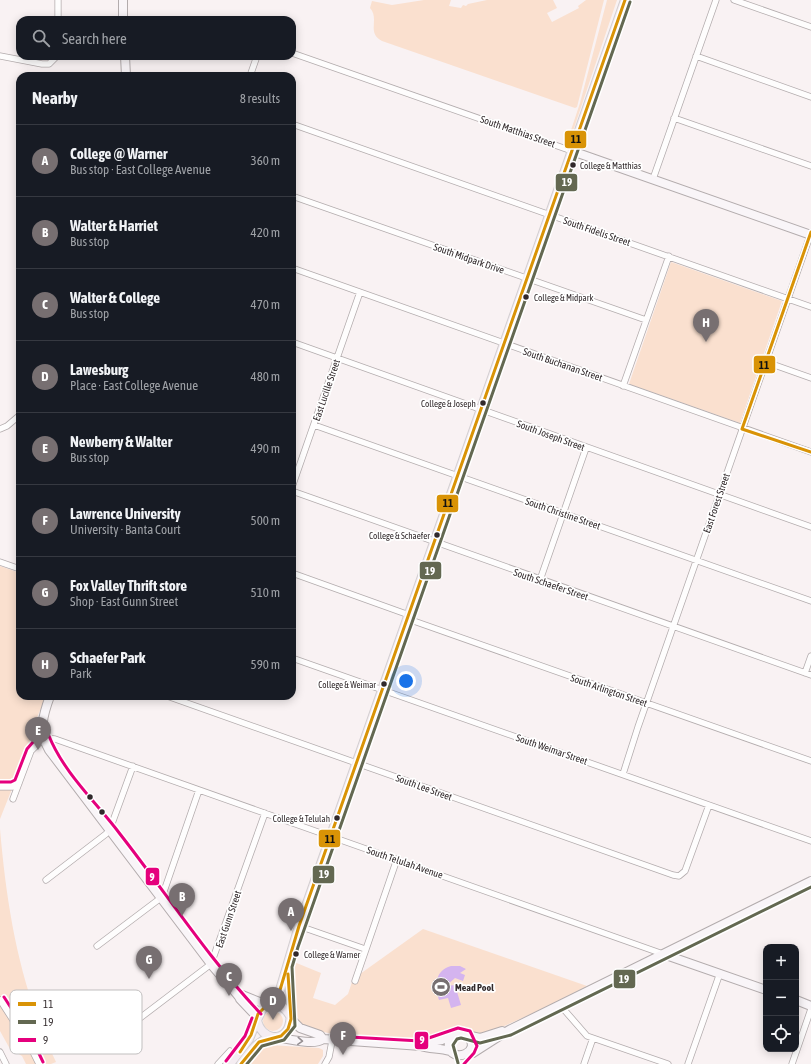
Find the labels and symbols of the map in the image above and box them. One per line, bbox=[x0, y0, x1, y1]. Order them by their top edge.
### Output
street label: South Matthias Street bbox=[479, 113, 557, 150]
line badge: 11 bbox=[564, 130, 587, 149]
text: 11 bbox=[571, 133, 581, 145]
marker: College & Matthias bbox=[568, 160, 578, 170]
place label: College & Matthias bbox=[580, 161, 641, 171]
line badge: 19 bbox=[555, 173, 578, 192]
text: 19 bbox=[562, 176, 572, 188]
street label: South Fidelis Street bbox=[562, 215, 632, 248]
street label: South Midpark Drive bbox=[432, 241, 506, 276]
marker: College & Midpark bbox=[521, 292, 531, 302]
place label: College & Midpark bbox=[534, 293, 593, 303]
pin: H bbox=[693, 309, 719, 342]
street label: South Buchanan Street bbox=[522, 346, 604, 383]
line badge: 11 bbox=[753, 355, 776, 374]
street label: East Lucille Street bbox=[311, 358, 342, 422]
text: 11 bbox=[759, 359, 769, 371]
marker: College & Joseph bbox=[478, 398, 488, 408]
place label: College & Joseph bbox=[421, 399, 476, 409]
street label: South Joseph Street bbox=[515, 418, 587, 453]
street label: East Forest Street bbox=[701, 472, 732, 534]
line badge: 11 bbox=[436, 494, 459, 513]
street label: South Christine Street bbox=[524, 495, 602, 532]
text: 11 bbox=[443, 497, 453, 509]
marker: College & Schaefer bbox=[432, 530, 442, 540]
place label: College & Schaefer bbox=[369, 531, 430, 541]
line badge: 19 bbox=[419, 561, 442, 580]
text: 19 bbox=[425, 565, 435, 577]
street label: South Schaefer Street bbox=[512, 567, 590, 602]
your location bbox=[396, 671, 416, 691]
street label: South Arlington Street bbox=[569, 672, 649, 709]
marker: College & Weimar bbox=[379, 679, 389, 689]
place label: College & Weimar bbox=[318, 680, 376, 690]
pin: E bbox=[25, 717, 51, 750]
street label: South Weimar Street bbox=[515, 732, 589, 767]
street label: South Lee Street bbox=[394, 772, 454, 803]
unlabelled marker bbox=[85, 792, 95, 802]
unlabelled marker bbox=[97, 807, 107, 817]
marker: College & Telulah bbox=[332, 813, 342, 823]
place label: College & Telulah bbox=[273, 814, 330, 824]
line badge: 11 bbox=[318, 829, 341, 848]
text: 11 bbox=[325, 833, 335, 845]
street label: South Telulah Avenue bbox=[365, 844, 445, 881]
line badge: 19 bbox=[312, 865, 335, 884]
line badge: 9 bbox=[145, 867, 160, 886]
text: 19 bbox=[319, 868, 329, 880]
text: 9 bbox=[149, 871, 155, 883]
pin: B bbox=[169, 883, 195, 916]
street label: East Gunn Street bbox=[214, 889, 243, 949]
pin: A bbox=[278, 898, 304, 931]
pin: G bbox=[136, 946, 162, 979]
marker: College & Warner bbox=[291, 949, 301, 959]
place label: College & Warner bbox=[304, 950, 361, 960]
pin: C bbox=[216, 963, 242, 996]
line badge: 19 bbox=[613, 969, 636, 989]
text: 19 bbox=[619, 973, 629, 985]
sports icon: Mead Pool bbox=[430, 976, 452, 998]
place label: Mead Pool bbox=[455, 982, 494, 993]
pin: D bbox=[260, 987, 286, 1020]
legend bbox=[10, 990, 142, 1054]
text: 11 bbox=[43, 998, 53, 1010]
text: 19 bbox=[43, 1016, 53, 1028]
pin: F bbox=[330, 1022, 356, 1055]
line badge: 9 bbox=[414, 1031, 429, 1050]
text: 9 bbox=[43, 1034, 48, 1046]
text: 9 bbox=[419, 1034, 425, 1046]
one-way arrow bbox=[297, 1037, 303, 1046]

